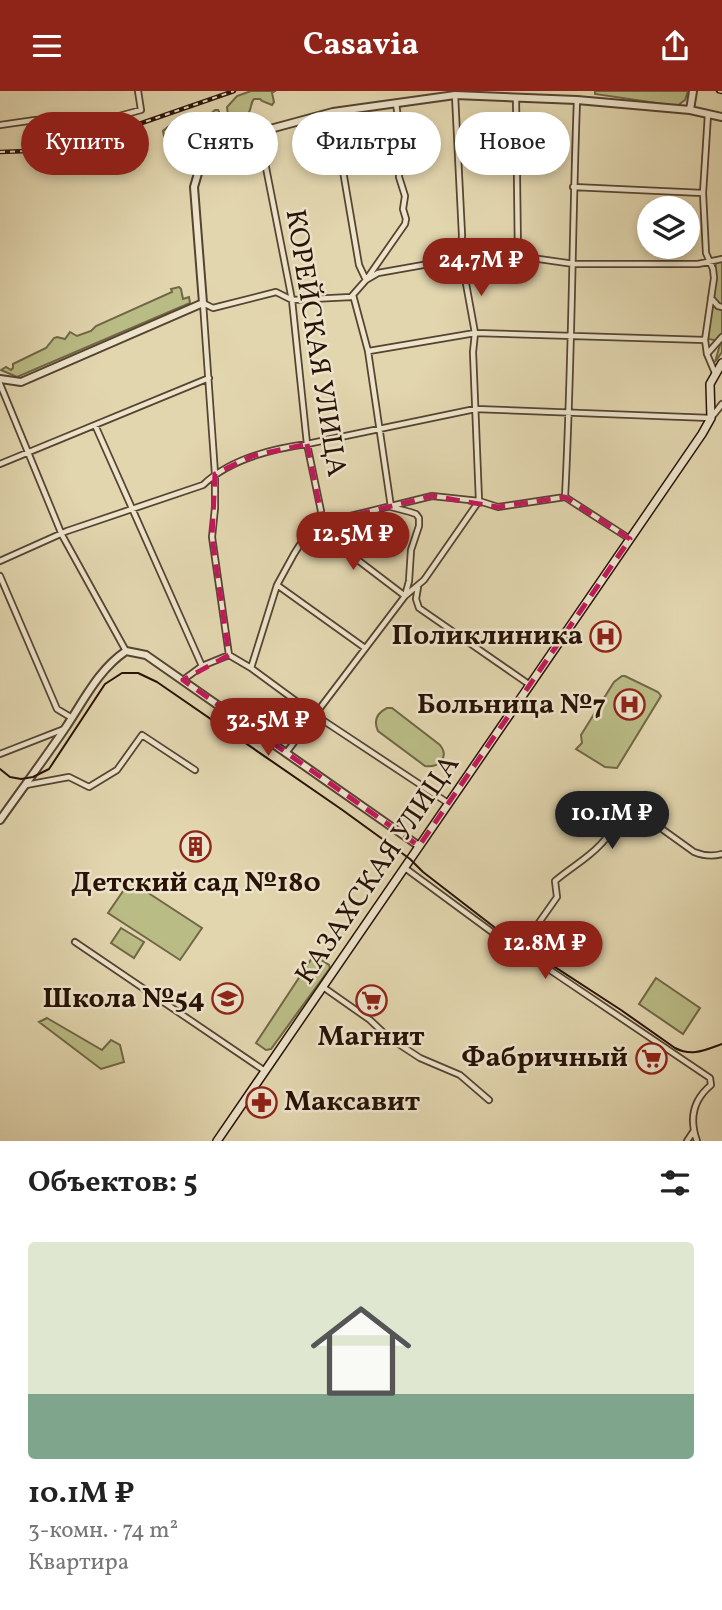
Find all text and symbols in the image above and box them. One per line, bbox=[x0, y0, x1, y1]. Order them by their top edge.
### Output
text: Casavia bbox=[303, 24, 419, 68]
icon: menu bbox=[28, 27, 66, 65]
icon: share bbox=[656, 27, 694, 65]
chip: Купить bbox=[21, 112, 149, 175]
chip: Снять bbox=[163, 112, 278, 175]
chip: Фильтры bbox=[292, 112, 441, 175]
chip: Новое bbox=[455, 112, 570, 175]
map controls bbox=[637, 196, 700, 259]
button: layers bbox=[637, 196, 700, 259]
street label: КОРЕЙСКАЯ УЛИЦА bbox=[275, 206, 355, 480]
pin: 24.7M ₽ bbox=[416, 239, 546, 298]
text: 24.7M ₽ bbox=[439, 245, 524, 277]
pin: 12.5M ₽ bbox=[288, 512, 418, 572]
text: 12.5M ₽ bbox=[312, 519, 394, 551]
place label: Поликлиника bbox=[392, 617, 583, 656]
hospital icon: Поликлиника bbox=[589, 619, 623, 653]
place label: Больница №7 bbox=[417, 686, 606, 725]
hospital icon: Больница №7 bbox=[612, 688, 646, 722]
pin: 32.5M ₽ bbox=[203, 699, 333, 758]
text: 32.5M ₽ bbox=[226, 705, 310, 737]
street label: КАЗАХСКАЯ УЛИЦА bbox=[287, 747, 470, 992]
pin: 10.1M ₽ bbox=[547, 791, 677, 851]
text: 10.1M ₽ bbox=[571, 798, 653, 830]
building icon: Детский сад №180 bbox=[179, 829, 213, 863]
place label: Детский сад №180 bbox=[71, 864, 321, 903]
pin: 12.8M ₽ bbox=[480, 921, 610, 981]
text: 12.8M ₽ bbox=[504, 928, 586, 960]
place label: Школа №54 bbox=[43, 980, 205, 1019]
school or university icon: Школа №54 bbox=[211, 982, 245, 1016]
supermarket icon: Магнит bbox=[354, 983, 388, 1017]
place label: Магнит bbox=[317, 1018, 425, 1057]
place label: Фабричный bbox=[461, 1039, 628, 1078]
supermarket icon: Фабричный bbox=[634, 1041, 668, 1075]
place label: Максавит bbox=[284, 1083, 421, 1122]
pharmacy icon: Максавит bbox=[244, 1085, 278, 1119]
text: Объектов: 5 bbox=[28, 1162, 198, 1204]
icon: filters bbox=[656, 1164, 694, 1202]
icon: home bbox=[298, 1288, 424, 1414]
text: 10.1M ₽ bbox=[28, 1473, 135, 1515]
text: 3-комн. · 74 m² bbox=[28, 1515, 178, 1547]
text: Квартира bbox=[28, 1547, 129, 1579]

